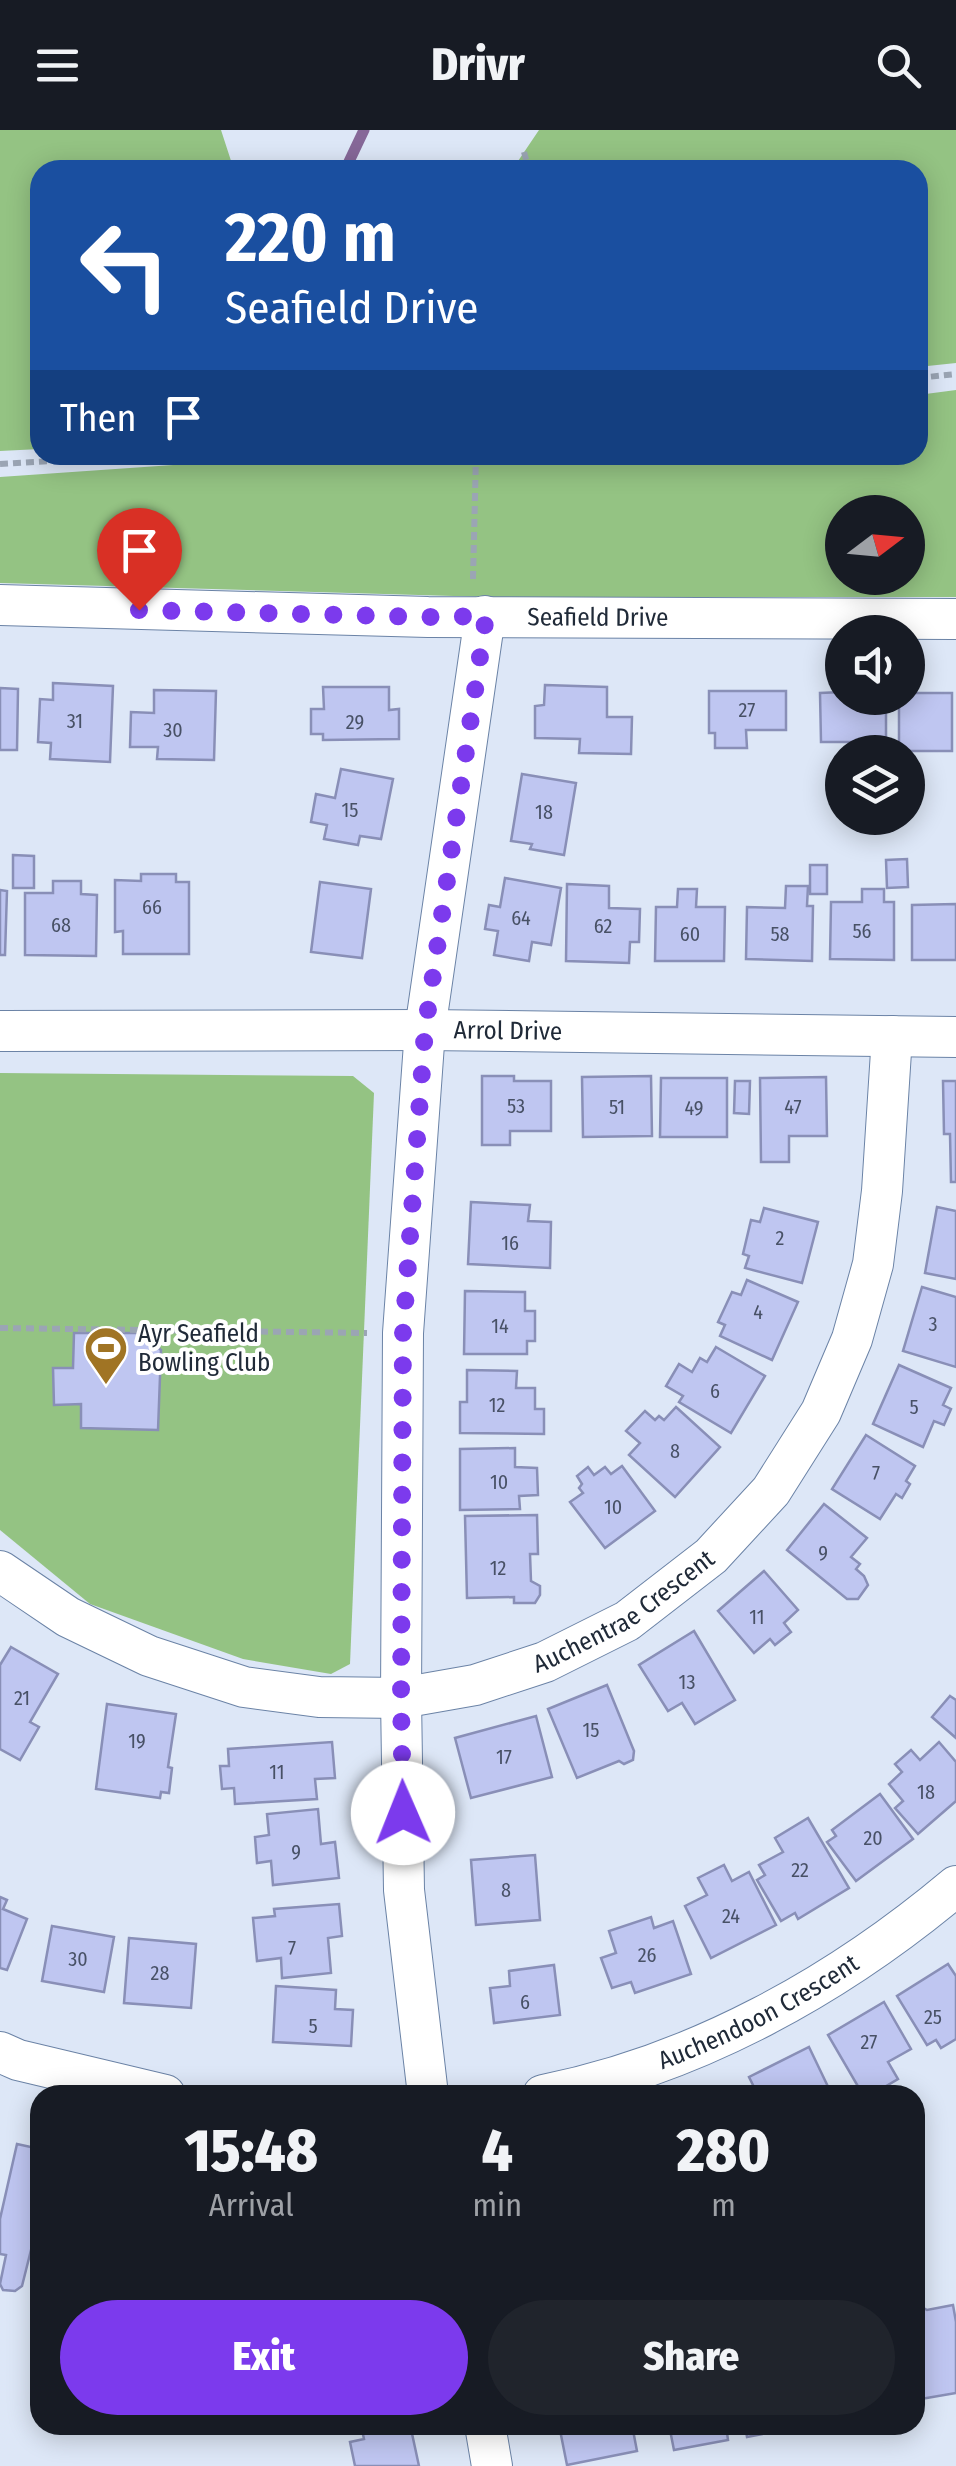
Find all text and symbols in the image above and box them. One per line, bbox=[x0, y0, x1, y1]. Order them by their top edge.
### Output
icon: menu bbox=[30, 38, 85, 93]
text: Drivr bbox=[431, 38, 525, 92]
icon: search bbox=[871, 38, 926, 93]
text: 220 m bbox=[225, 196, 396, 280]
icon: left bbox=[60, 200, 190, 330]
text: Seafield Drive bbox=[225, 281, 479, 335]
icon: arrive bbox=[156, 390, 211, 445]
text: Then bbox=[60, 395, 136, 441]
north arrow bbox=[825, 495, 925, 595]
map controls bbox=[825, 495, 925, 835]
pin bbox=[97, 508, 182, 611]
icon: arrive bbox=[112, 523, 167, 578]
street label: Seafield Drive bbox=[527, 602, 668, 633]
button: sound bbox=[825, 615, 925, 715]
house number: 27 bbox=[739, 698, 755, 722]
house number: 31 bbox=[67, 709, 83, 733]
house number: 29 bbox=[346, 710, 364, 734]
house number: 30 bbox=[163, 718, 183, 742]
button: layers bbox=[825, 735, 925, 835]
house number: 15 bbox=[342, 798, 358, 822]
house number: 18 bbox=[535, 800, 553, 824]
house number: 66 bbox=[142, 895, 162, 919]
house number: 64 bbox=[511, 906, 531, 930]
house number: 68 bbox=[51, 913, 71, 937]
house number: 62 bbox=[594, 914, 612, 938]
house number: 56 bbox=[852, 919, 872, 943]
house number: 60 bbox=[680, 922, 700, 946]
house number: 58 bbox=[770, 922, 790, 946]
street label: Arrol Drive bbox=[454, 1015, 562, 1047]
house number: 53 bbox=[507, 1094, 525, 1118]
house number: 51 bbox=[609, 1095, 625, 1119]
house number: 47 bbox=[784, 1095, 802, 1119]
house number: 49 bbox=[684, 1096, 704, 1120]
house number: 2 bbox=[776, 1226, 785, 1250]
house number: 16 bbox=[501, 1231, 519, 1255]
house number: 4 bbox=[753, 1300, 763, 1324]
house number: 3 bbox=[928, 1312, 938, 1336]
house number: 14 bbox=[491, 1314, 509, 1338]
place label: Ayr Seafield Bowling Club bbox=[138, 1319, 270, 1378]
sports icon: Ayr Seafield Bowling Club bbox=[83, 1325, 129, 1386]
house number: 6 bbox=[710, 1379, 720, 1403]
house number: 12 bbox=[489, 1393, 505, 1417]
house number: 5 bbox=[909, 1395, 919, 1419]
house number: 8 bbox=[670, 1439, 680, 1463]
house number: 7 bbox=[872, 1461, 880, 1485]
house number: 10 bbox=[490, 1470, 508, 1494]
house number: 10 bbox=[604, 1495, 622, 1519]
house number: 9 bbox=[818, 1541, 828, 1565]
street label: Auchentrae Crescent bbox=[530, 1543, 721, 1680]
house number: 12 bbox=[490, 1556, 506, 1580]
house number: 11 bbox=[749, 1605, 765, 1629]
house number: 13 bbox=[679, 1670, 695, 1694]
house number: 21 bbox=[14, 1686, 30, 1710]
house number: 15 bbox=[583, 1718, 599, 1742]
house number: 19 bbox=[128, 1729, 146, 1753]
house number: 17 bbox=[496, 1745, 512, 1769]
house number: 11 bbox=[269, 1760, 285, 1784]
position arrow bbox=[351, 1761, 455, 1865]
house number: 18 bbox=[917, 1780, 935, 1804]
house number: 20 bbox=[863, 1826, 883, 1850]
house number: 9 bbox=[291, 1840, 301, 1864]
house number: 22 bbox=[791, 1858, 809, 1882]
house number: 8 bbox=[501, 1878, 511, 1902]
house number: 24 bbox=[722, 1904, 740, 1928]
house number: 7 bbox=[288, 1936, 296, 1960]
house number: 26 bbox=[638, 1943, 656, 1967]
house number: 30 bbox=[68, 1947, 88, 1971]
street label: Auchendoon Crescent bbox=[654, 1948, 865, 2076]
house number: 28 bbox=[151, 1961, 169, 1985]
house number: 6 bbox=[520, 1990, 530, 2014]
house number: 25 bbox=[924, 2005, 942, 2029]
house number: 5 bbox=[308, 2014, 318, 2038]
house number: 27 bbox=[861, 2030, 877, 2054]
text: 15:48 bbox=[185, 2115, 318, 2187]
text: 4 bbox=[482, 2115, 513, 2187]
text: 280 bbox=[677, 2115, 770, 2187]
text: Arrival bbox=[209, 2186, 294, 2224]
text: min bbox=[473, 2186, 522, 2224]
text: m bbox=[711, 2186, 736, 2224]
button: Exit bbox=[60, 2300, 468, 2415]
button: Share bbox=[488, 2300, 895, 2415]

